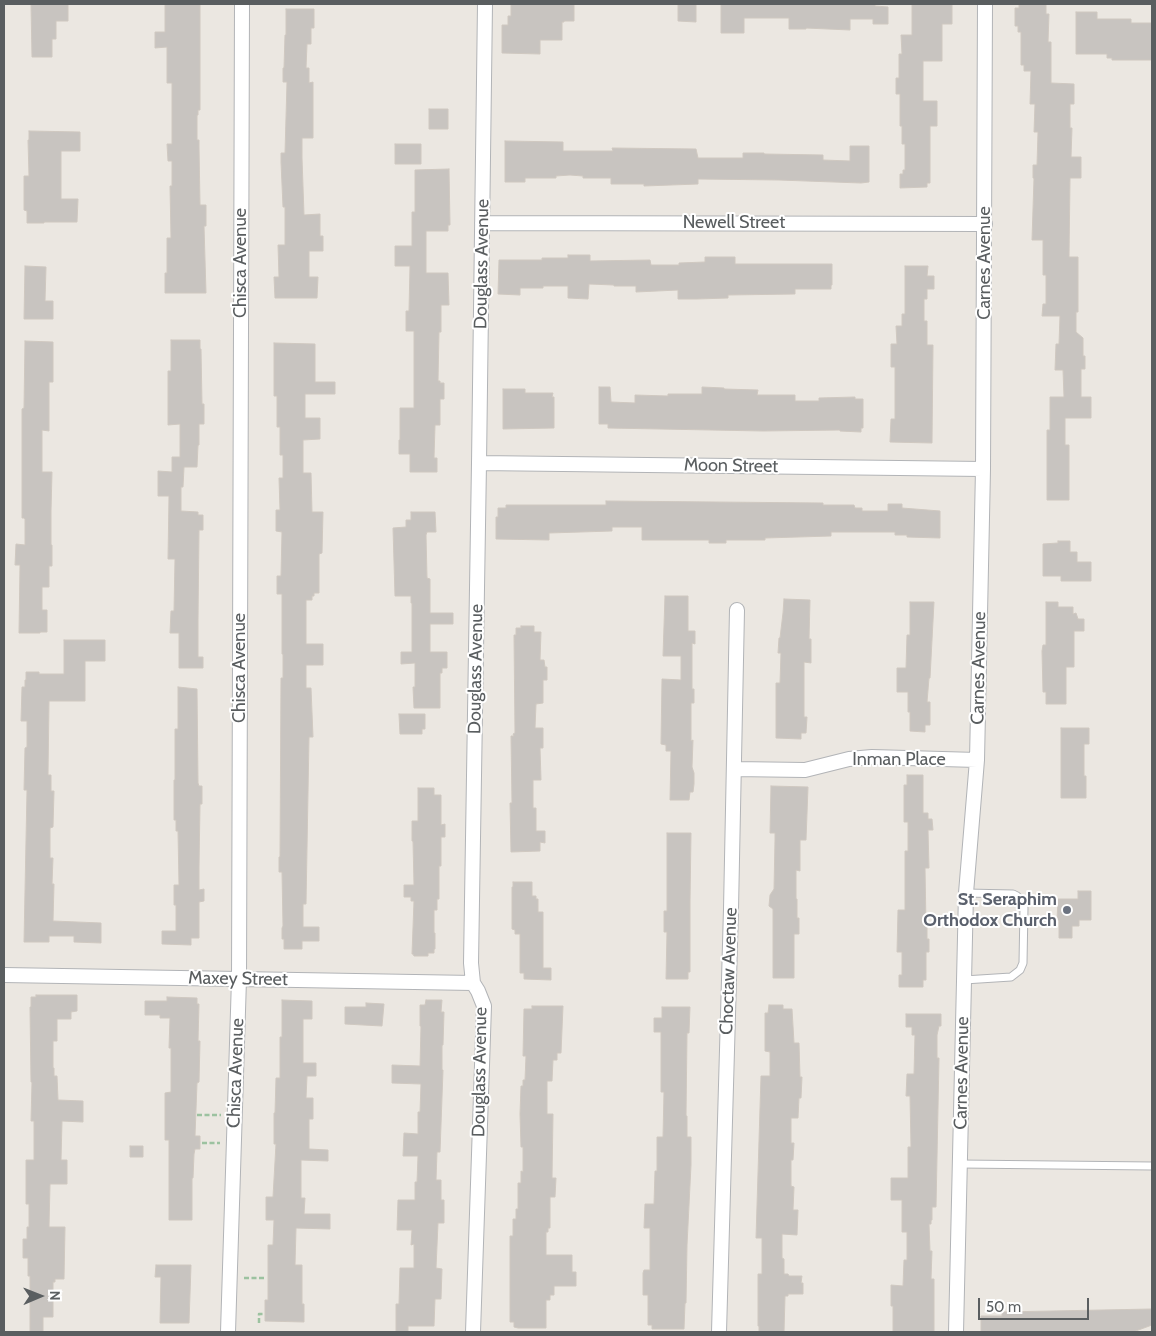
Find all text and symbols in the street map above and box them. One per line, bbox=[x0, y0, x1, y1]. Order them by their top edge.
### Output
street label: Douglass Avenue bbox=[470, 199, 494, 329]
street label: Carnes Avenue bbox=[974, 206, 996, 320]
street label: Chisca Avenue bbox=[230, 208, 252, 318]
street label: Newell Street bbox=[683, 212, 785, 234]
street label: Moon Street bbox=[684, 454, 778, 478]
street label: Douglass Avenue bbox=[464, 604, 488, 734]
street label: Carnes Avenue bbox=[967, 611, 991, 725]
street label: Chisca Avenue bbox=[229, 613, 251, 723]
street label: Inman Place bbox=[852, 749, 946, 771]
place label: St. Seraphim Orthodox Church bbox=[923, 889, 1057, 932]
marker: St. Seraphim Orthodox Church bbox=[1061, 904, 1073, 916]
street label: Choctaw Avenue bbox=[716, 907, 742, 1035]
street label: Maxey Street bbox=[188, 967, 288, 991]
street label: Douglass Avenue bbox=[468, 1007, 492, 1137]
street label: Carnes Avenue bbox=[950, 1016, 974, 1130]
street label: Chisca Avenue bbox=[223, 1018, 249, 1128]
north arrow bbox=[15, 1271, 65, 1321]
scale bar bbox=[981, 1288, 1092, 1320]
text: N bbox=[46, 1291, 64, 1301]
text: 50 m bbox=[986, 1298, 1021, 1316]

